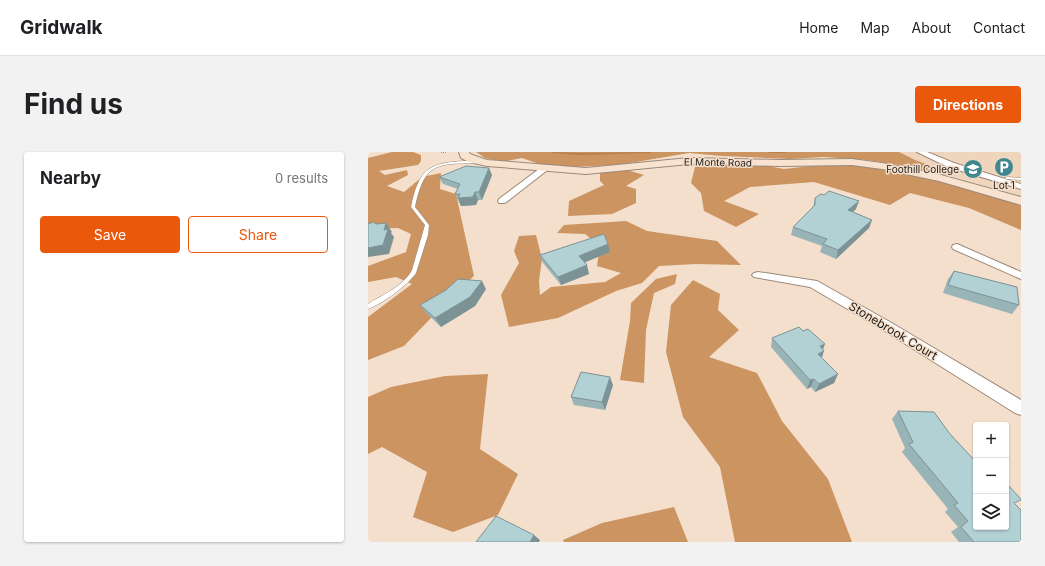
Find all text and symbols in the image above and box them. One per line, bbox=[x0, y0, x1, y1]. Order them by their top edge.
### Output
text: Gridwalk bbox=[20, 16, 103, 39]
text: Home bbox=[799, 19, 838, 36]
text: Map bbox=[860, 19, 890, 36]
text: About bbox=[912, 19, 951, 36]
text: Contact bbox=[973, 19, 1025, 36]
button: Directions bbox=[915, 86, 1021, 123]
text: Find us bbox=[24, 87, 123, 121]
street label: El Monte Road bbox=[684, 155, 752, 169]
parking icon: Lot 1 bbox=[993, 156, 1015, 178]
school or university icon: Foothill College bbox=[962, 158, 984, 180]
place label: Foothill College bbox=[886, 163, 959, 175]
text: Nearby bbox=[40, 168, 101, 188]
text: 0 results bbox=[275, 170, 328, 186]
place label: Lot 1 bbox=[993, 179, 1015, 191]
button: Save bbox=[40, 216, 180, 253]
button: Share bbox=[188, 216, 328, 253]
street label: Stonebrook Court bbox=[846, 298, 940, 363]
map controls bbox=[973, 422, 1009, 530]
button: + bbox=[973, 422, 1009, 458]
button: − bbox=[973, 458, 1009, 494]
button: layers bbox=[973, 494, 1009, 530]

